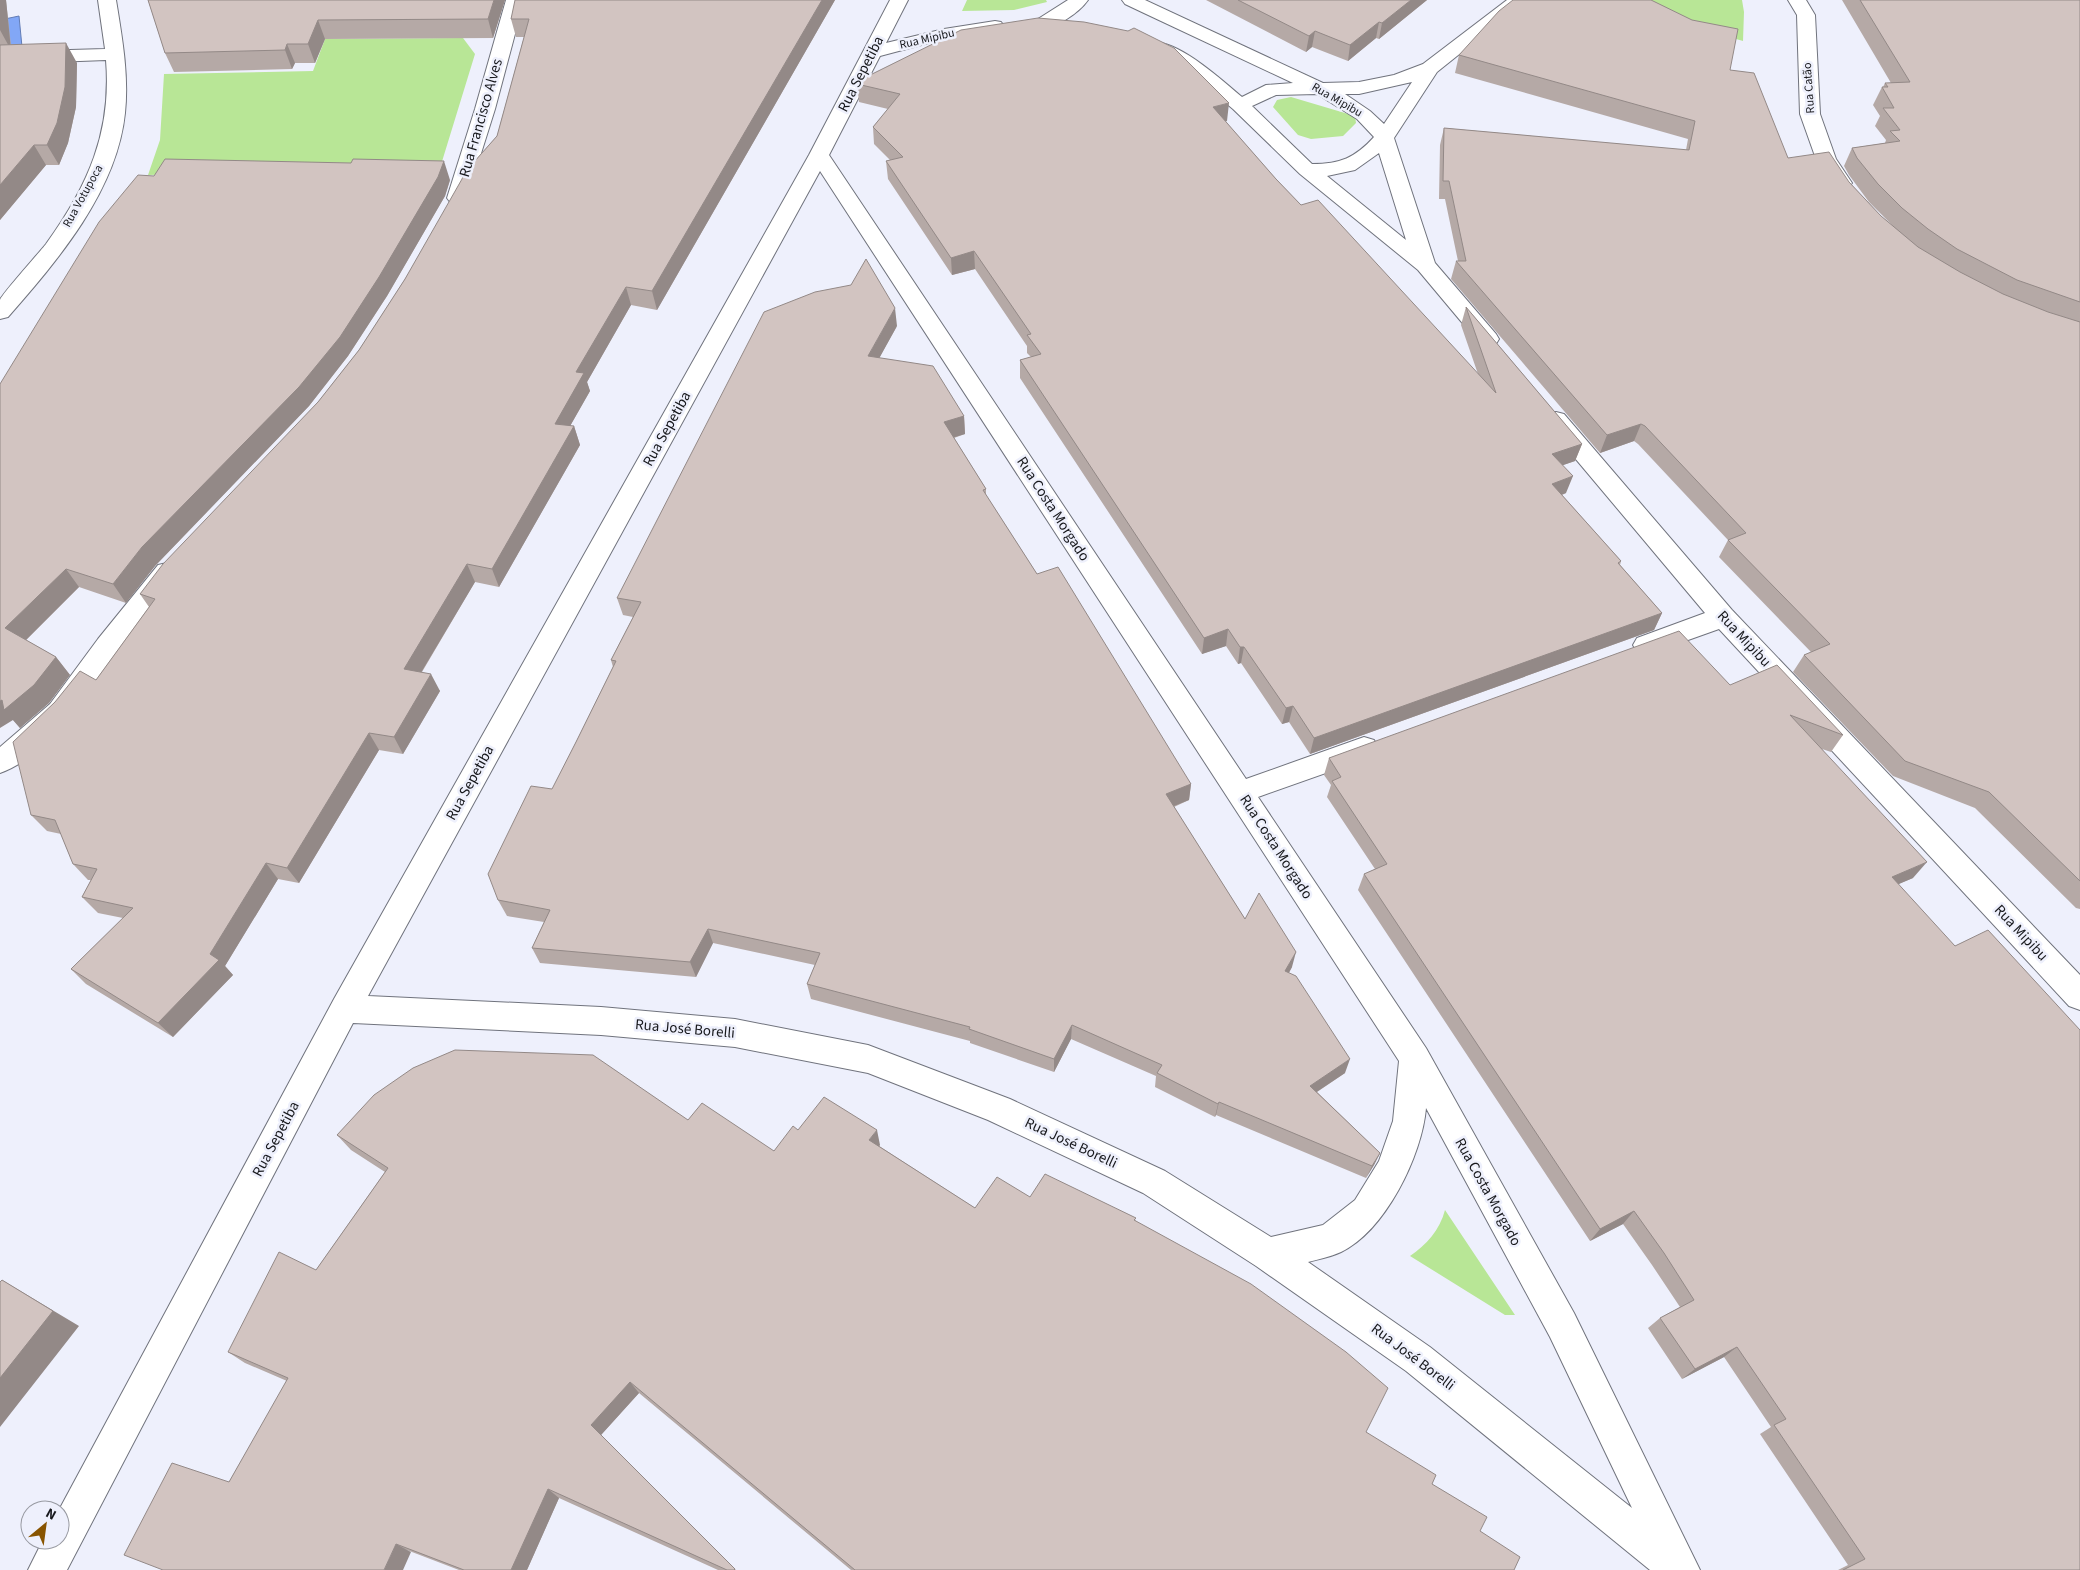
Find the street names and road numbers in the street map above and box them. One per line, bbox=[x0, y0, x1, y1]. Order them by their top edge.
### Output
street label: Rua Mipibu bbox=[898, 24, 956, 54]
street label: Rua Sepetiba bbox=[833, 32, 889, 116]
street label: Rua Francisco Alves bbox=[454, 56, 508, 180]
street label: Rua Catão bbox=[1799, 62, 1819, 114]
street label: Rua Mipibu bbox=[1308, 79, 1366, 121]
street label: Rua Votupoca bbox=[59, 162, 107, 230]
street label: Rua Sepetiba bbox=[638, 388, 696, 470]
street label: Rua Costa Morgado bbox=[1011, 453, 1095, 565]
street label: Rua Mipibu bbox=[1712, 606, 1776, 672]
street label: Rua Sepetiba bbox=[441, 742, 499, 824]
street label: Rua Costa Morgado bbox=[1234, 791, 1318, 903]
street label: Rua Mipibu bbox=[1989, 900, 2053, 966]
street label: Rua José Borelli bbox=[634, 1014, 736, 1044]
street label: Rua Sepetiba bbox=[247, 1098, 305, 1180]
street label: Rua José Borelli bbox=[1021, 1112, 1121, 1174]
street label: Rua Costa Morgado bbox=[1450, 1134, 1526, 1250]
street label: Rua José Borelli bbox=[1367, 1319, 1459, 1395]

